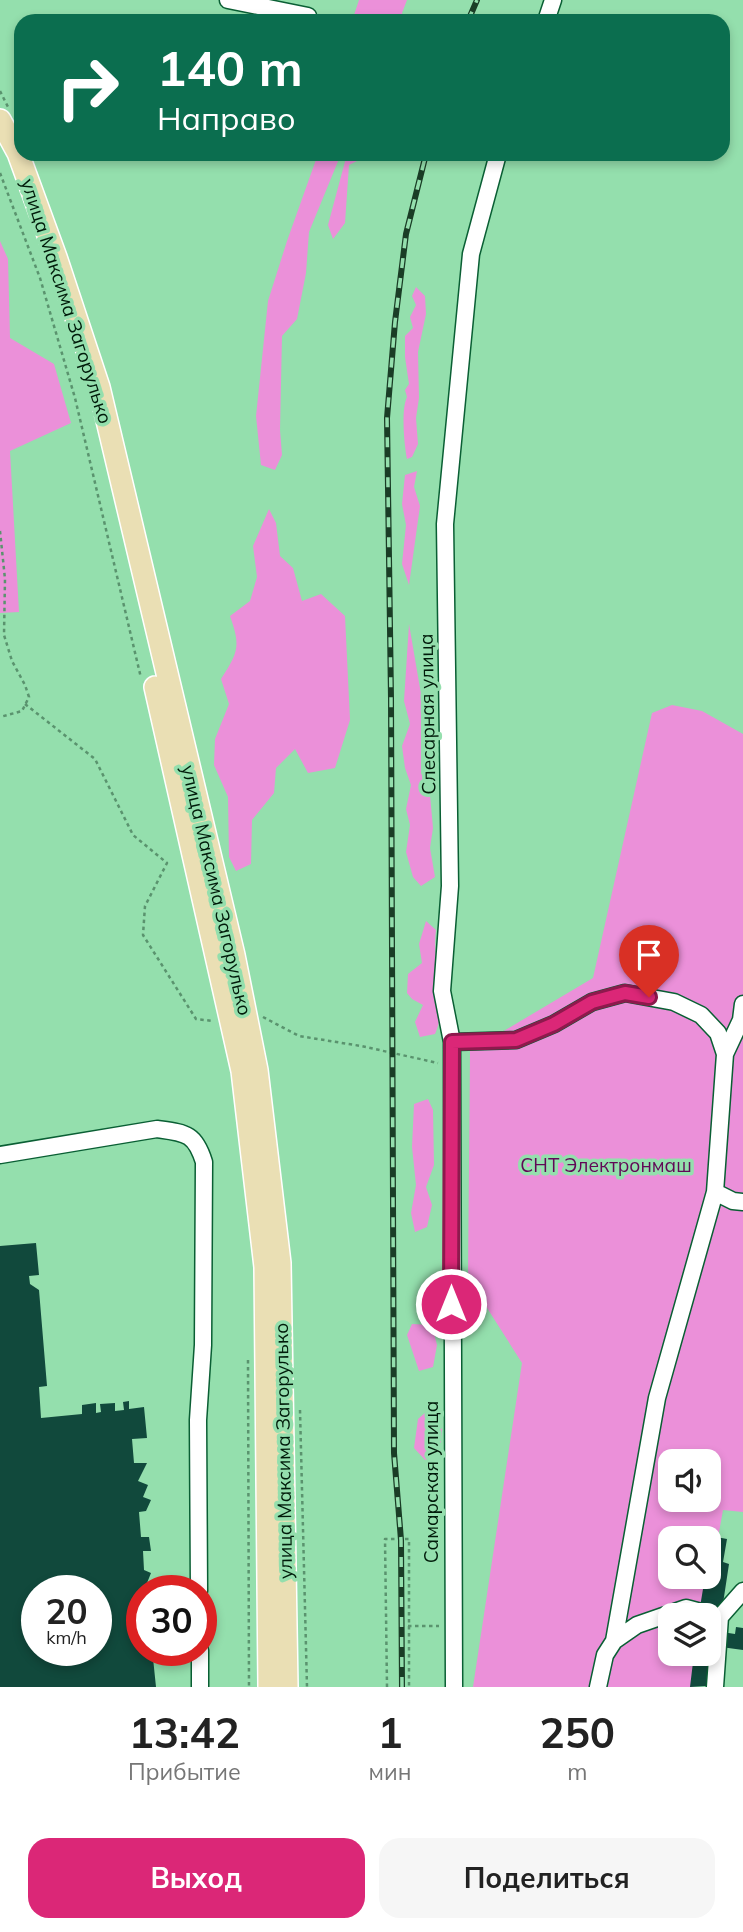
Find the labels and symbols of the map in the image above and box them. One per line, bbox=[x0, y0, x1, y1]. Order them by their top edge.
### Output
street label: улица Максима Загорулько bbox=[16, 175, 118, 427]
street label: Слесарная улица bbox=[414, 633, 440, 795]
street label: улица Максима Загорулько bbox=[176, 762, 258, 1018]
pin bbox=[619, 925, 679, 997]
park label: СНТ Электронмаш bbox=[520, 1153, 692, 1177]
position arrow bbox=[414, 1267, 488, 1341]
street label: улица Максима Загорулько bbox=[269, 1323, 297, 1579]
street label: Самарская улица bbox=[419, 1401, 443, 1563]
speed limit sign: 30 bbox=[126, 1575, 217, 1666]

